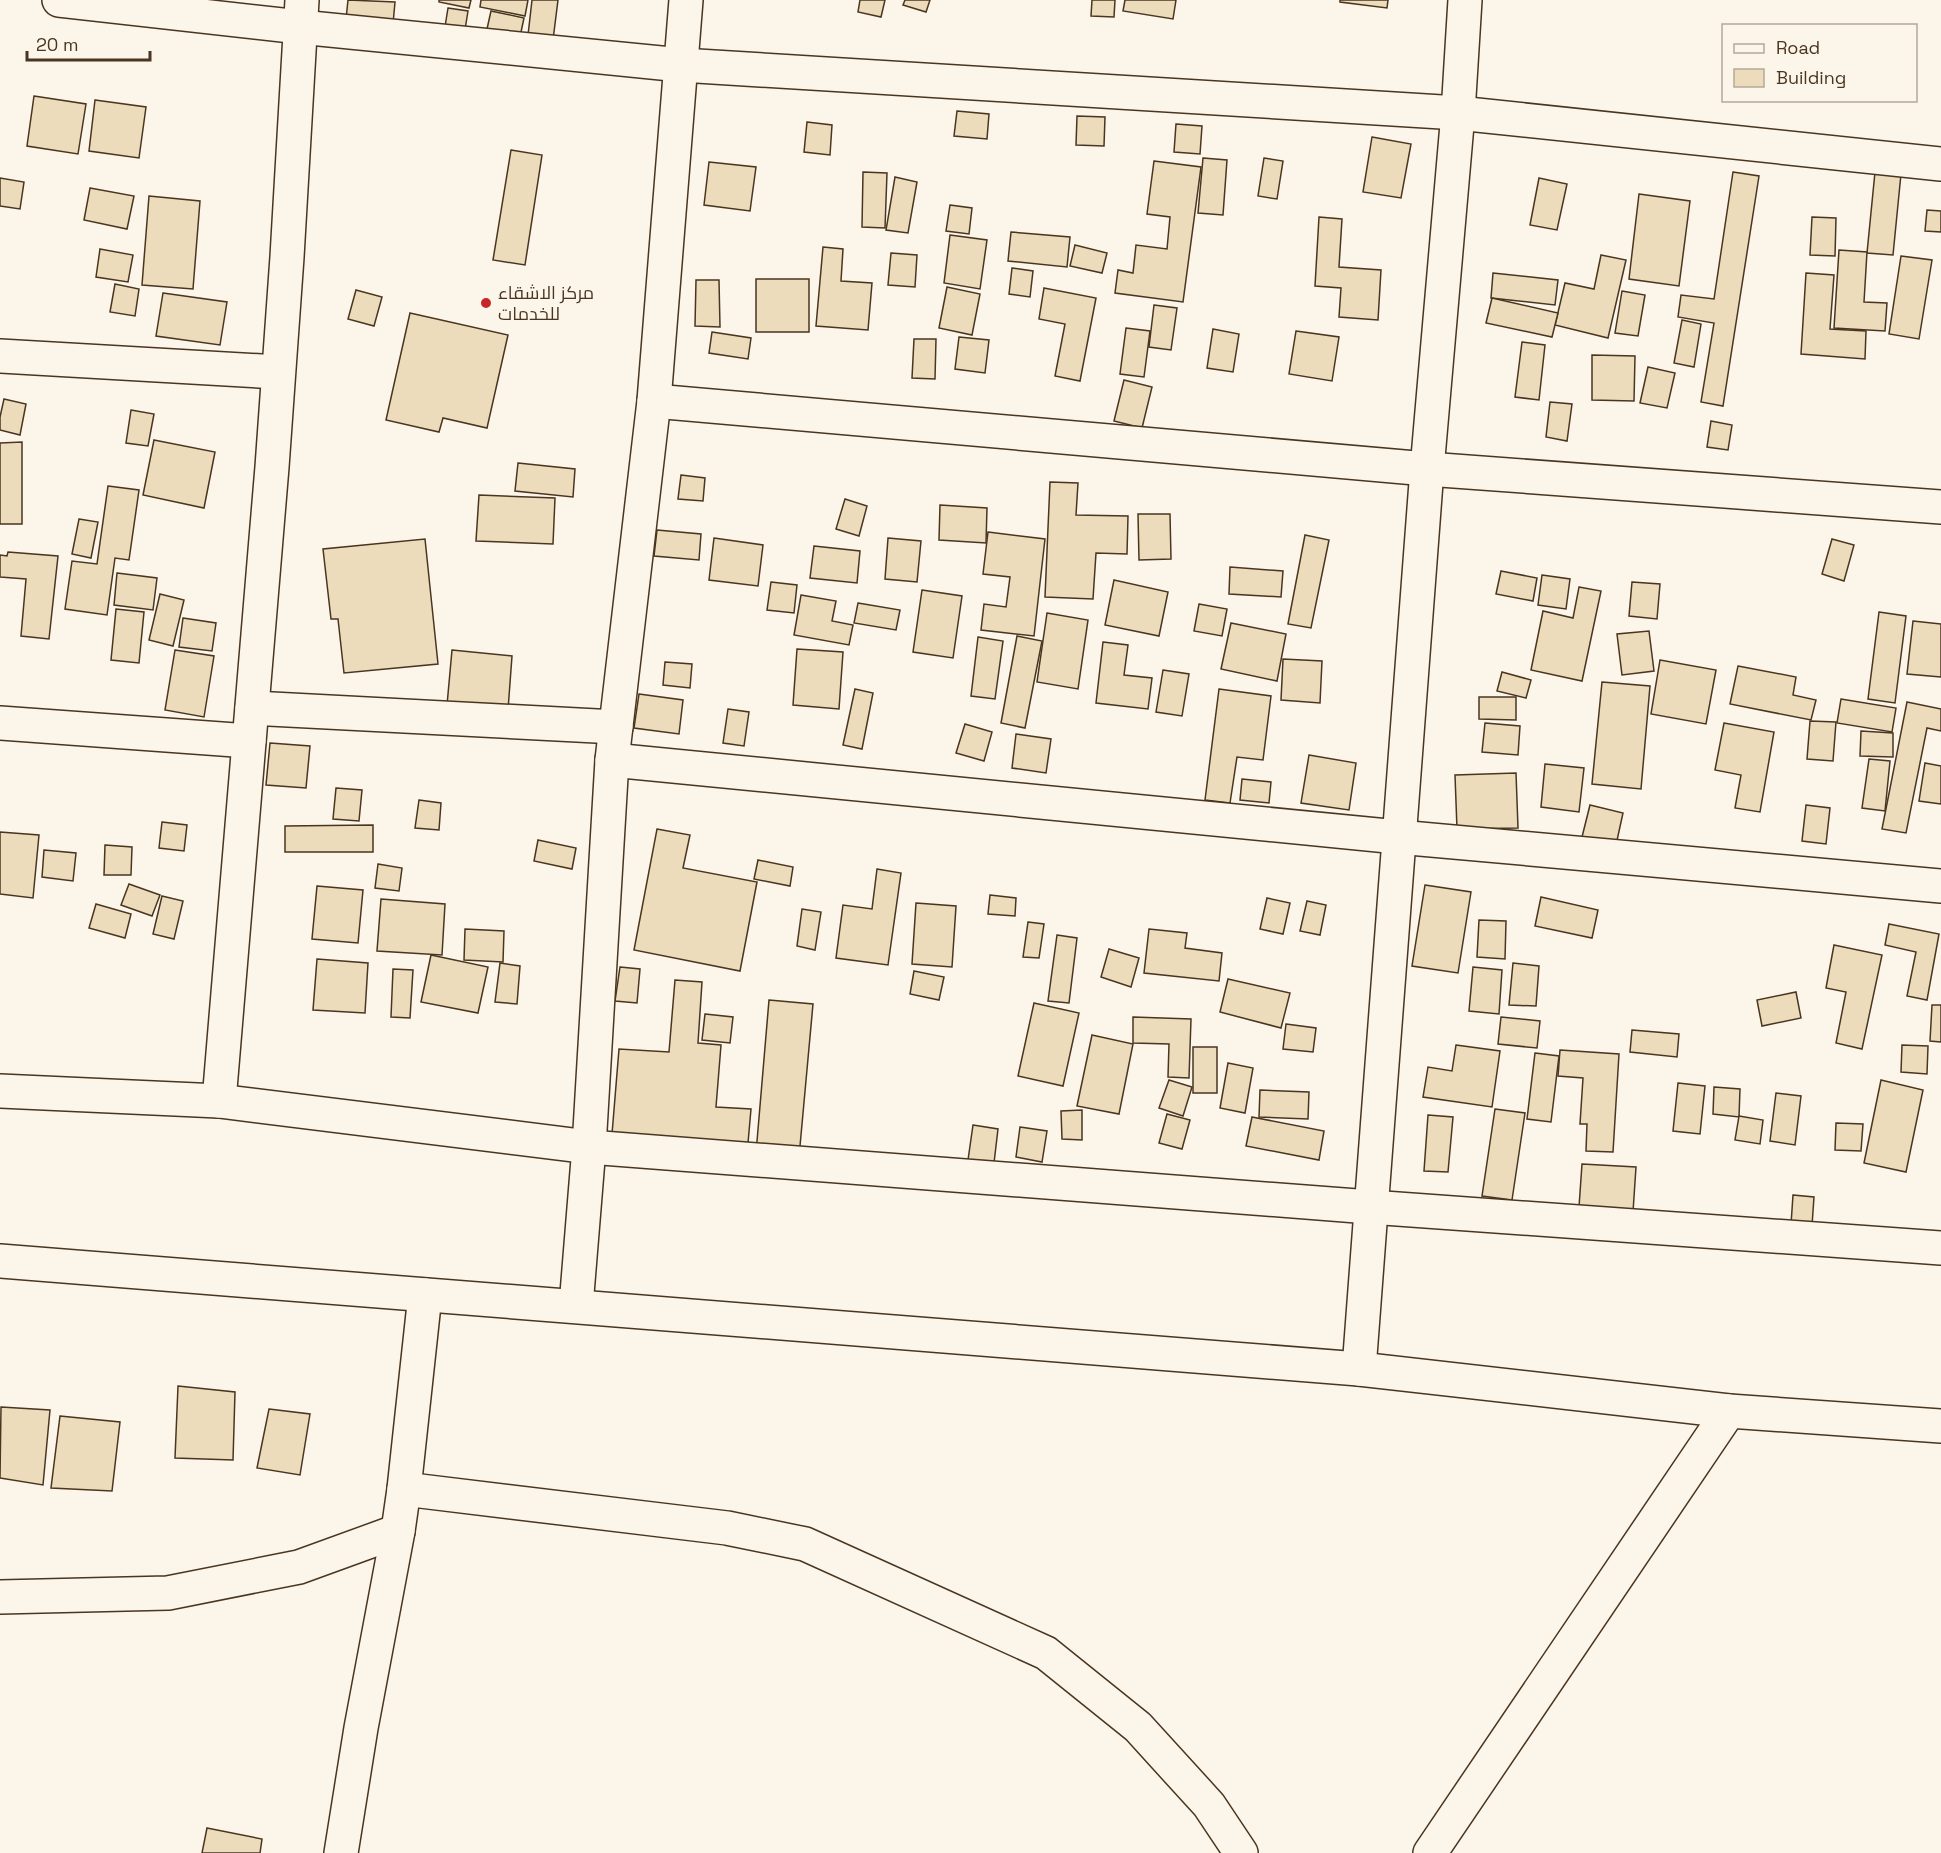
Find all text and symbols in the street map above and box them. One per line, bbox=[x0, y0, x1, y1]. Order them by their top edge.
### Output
scale bar bbox=[27, 24, 150, 62]
legend bbox=[1722, 24, 1917, 102]
text: 20 m bbox=[36, 33, 79, 56]
text: Road bbox=[1776, 36, 1820, 59]
text: Building bbox=[1776, 66, 1846, 89]
place label: مركز الاشقاء للخدمات bbox=[498, 281, 594, 325]
marker: مركز الاشقاء للخدمات bbox=[479, 296, 493, 310]

